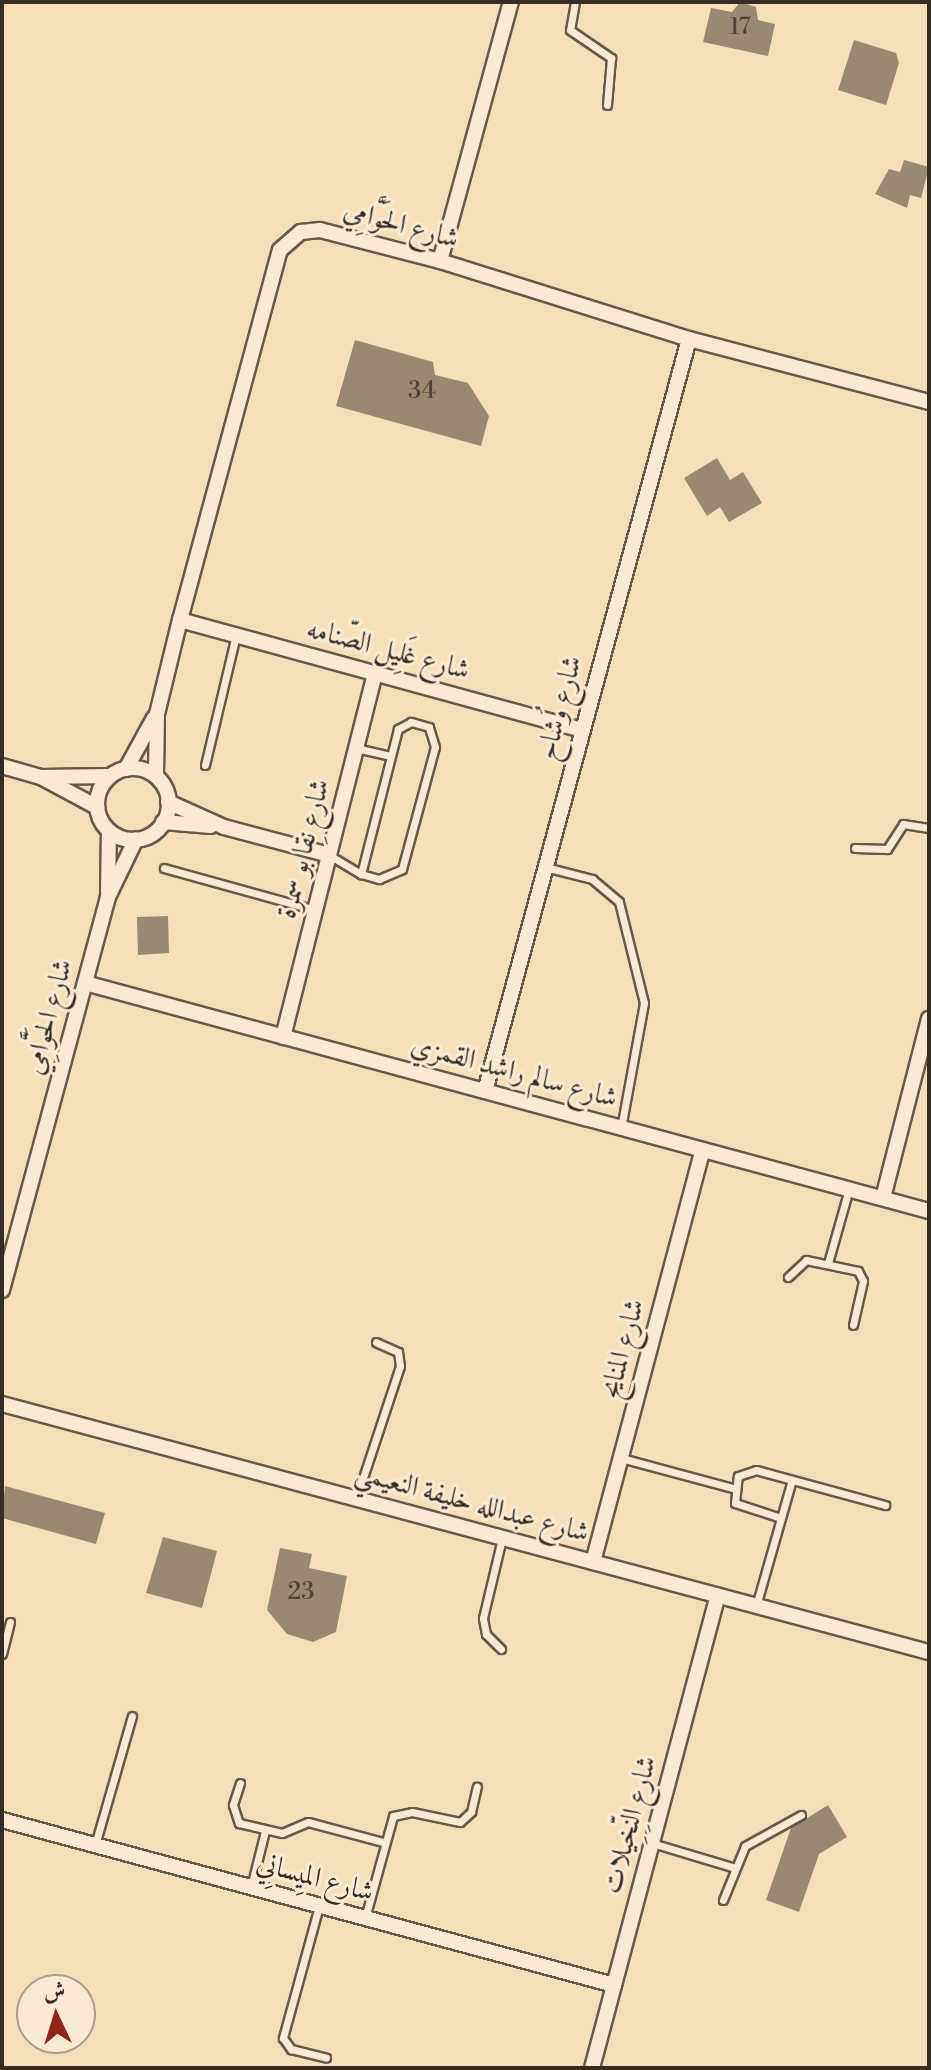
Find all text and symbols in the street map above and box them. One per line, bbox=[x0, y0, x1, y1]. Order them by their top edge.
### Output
house number: 17 bbox=[729, 14, 751, 42]
street label: شارع الحَوَّامِي bbox=[340, 194, 462, 256]
house number: 34 bbox=[408, 378, 436, 406]
street label: شارع غَلِيل الصّنامه bbox=[303, 612, 473, 688]
street label: شارع وُشاح bbox=[530, 652, 590, 764]
street label: شارع نِقا بو سمرة bbox=[270, 776, 338, 922]
street label: شارع الحَوَّامِي bbox=[18, 956, 80, 1078]
street label: شارع سالم راشد القمزي bbox=[407, 1028, 621, 1116]
street label: شارع المنايح bbox=[594, 1296, 652, 1402]
street label: شارع عبدالله خليفة النعيمي bbox=[351, 1456, 593, 1550]
house number: 23 bbox=[288, 1579, 314, 1607]
street label: شارع النِّخِيلات bbox=[595, 1752, 665, 1898]
street label: شارع المِيسانِي bbox=[253, 1846, 377, 1910]
north arrow bbox=[16, 1974, 96, 2054]
text: ش bbox=[43, 1977, 66, 2006]

